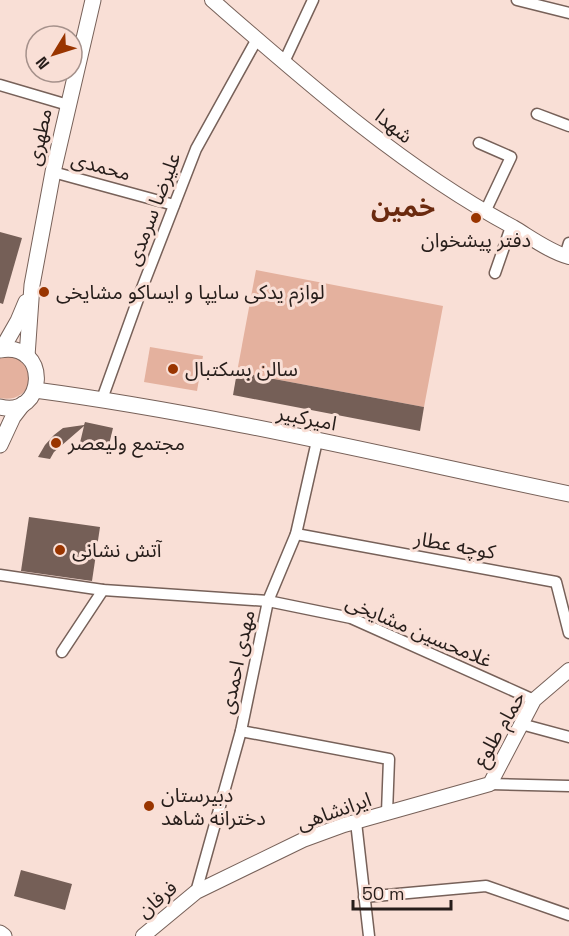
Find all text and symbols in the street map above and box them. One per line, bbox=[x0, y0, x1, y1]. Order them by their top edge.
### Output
north arrow bbox=[24, 24, 84, 84]
text: N bbox=[31, 52, 54, 74]
street label: شهدا bbox=[370, 103, 418, 149]
street label: مطهری bbox=[20, 106, 58, 168]
street label: محمدی bbox=[68, 146, 134, 186]
street label: علیرضا سرمدی bbox=[120, 149, 186, 269]
district label: خمین bbox=[371, 190, 435, 224]
marker: دفتر پیشخوان bbox=[469, 211, 483, 225]
place label: دفتر پیشخوان bbox=[421, 227, 531, 253]
place label: لوازم یدکی سایپا و ایساکو مشایخی bbox=[56, 279, 325, 307]
marker: لوازم یدکی سایپا و ایساکو مشایخی bbox=[37, 285, 51, 299]
place label: سالن بسکتبال bbox=[185, 356, 298, 382]
marker: سالن بسکتبال bbox=[166, 362, 180, 376]
street label: امیرکبیر bbox=[274, 399, 339, 437]
place label: مجتمع ولیعصر bbox=[67, 430, 185, 458]
marker: مجتمع ولیعصر bbox=[49, 436, 63, 450]
street label: کوچه عطار bbox=[411, 525, 498, 565]
place label: آتش نشانی bbox=[72, 537, 163, 563]
marker: آتش نشانی bbox=[53, 543, 67, 557]
street label: غلامحسین مشایخی bbox=[342, 589, 496, 673]
street label: مهدی احمدی bbox=[213, 608, 261, 716]
street label: حمام طلوع bbox=[467, 687, 533, 772]
place label: دبیرستان دخترانه شاهد bbox=[161, 782, 266, 831]
street label: ایرانشاهی bbox=[293, 786, 375, 836]
marker: دبیرستان دخترانه شاهد bbox=[142, 799, 156, 813]
scale bar bbox=[353, 873, 450, 911]
street label: فرفان bbox=[132, 875, 183, 923]
text: 50 m bbox=[362, 882, 404, 905]

